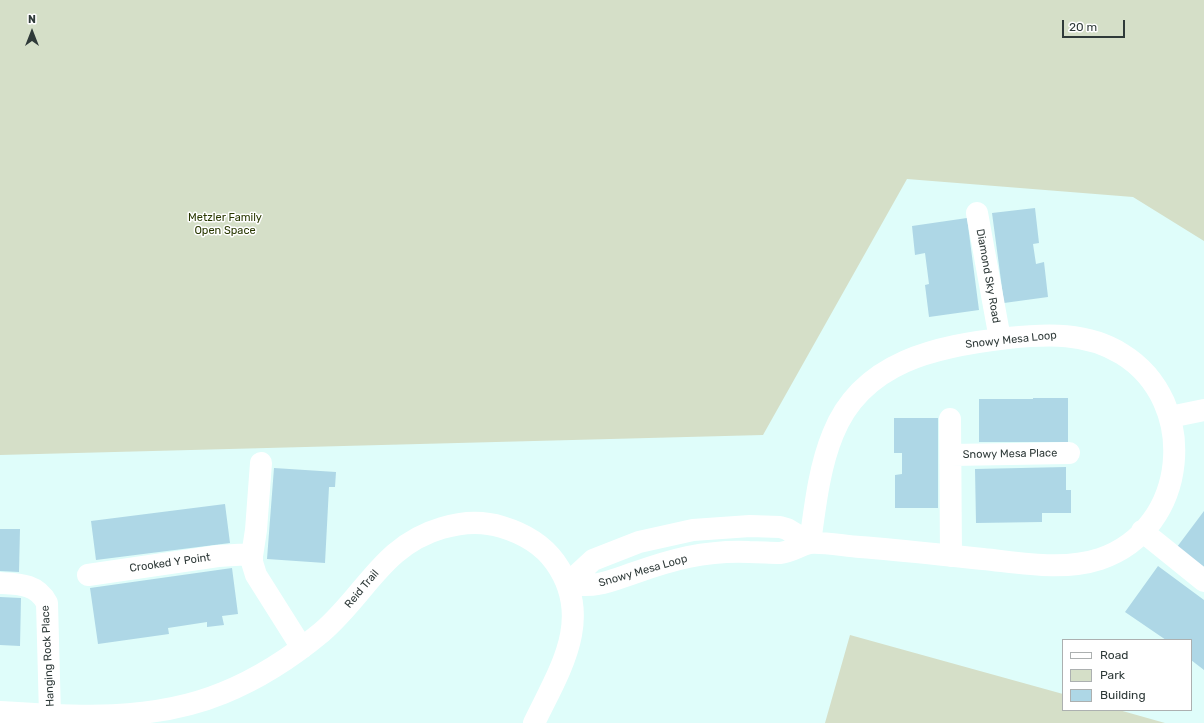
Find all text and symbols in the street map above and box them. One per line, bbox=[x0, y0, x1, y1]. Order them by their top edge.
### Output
north arrow bbox=[12, 12, 52, 52]
scale bar bbox=[1064, 12, 1127, 38]
text: N bbox=[28, 13, 36, 26]
text: 20 m bbox=[1069, 20, 1097, 34]
park label: Metzler Family Open Space bbox=[188, 211, 262, 237]
street label: Diamond Sky Road bbox=[973, 228, 1003, 324]
street label: Snowy Mesa Loop bbox=[965, 329, 1057, 351]
street label: Snowy Mesa Place bbox=[963, 447, 1057, 461]
street label: Crooked Y Point bbox=[129, 551, 211, 575]
street label: Snowy Mesa Loop bbox=[597, 552, 689, 590]
street label: Reid Trail bbox=[342, 567, 382, 611]
street label: Hanging Rock Place bbox=[39, 605, 57, 707]
legend bbox=[1062, 639, 1192, 711]
text: Road bbox=[1100, 648, 1128, 662]
text: Park bbox=[1100, 668, 1125, 682]
text: Building bbox=[1100, 688, 1146, 702]

